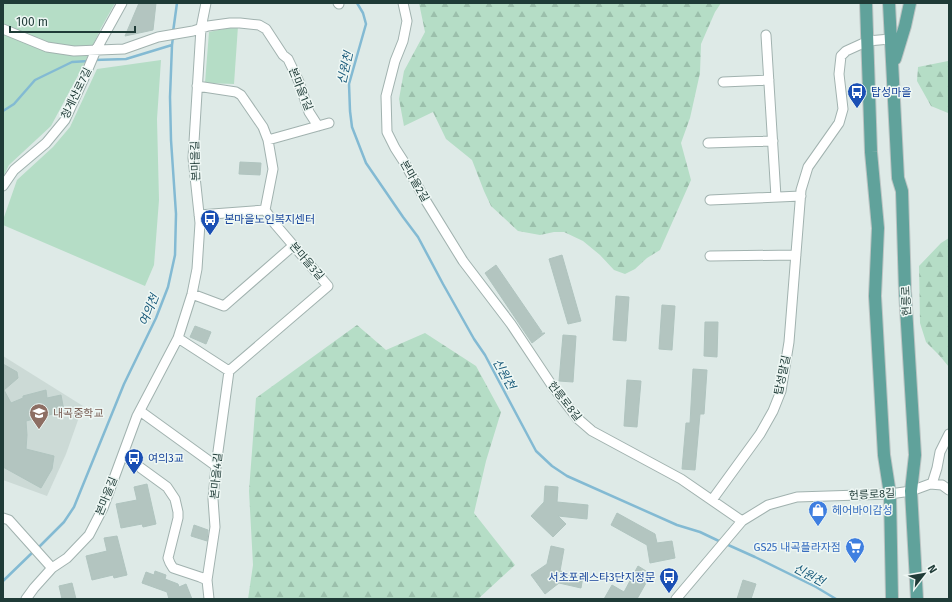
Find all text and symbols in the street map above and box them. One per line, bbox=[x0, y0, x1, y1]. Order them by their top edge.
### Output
scale bar bbox=[10, 8, 135, 34]
text: 100 m bbox=[16, 15, 48, 29]
water label: 신원천 bbox=[334, 48, 356, 86]
street label: 청계산로7길 bbox=[58, 65, 94, 121]
street label: 본마을1길 bbox=[286, 66, 315, 113]
bus stop icon: 탑성마을 bbox=[846, 81, 868, 109]
place label: 탑성마을 bbox=[871, 86, 911, 99]
street label: 본마을길 bbox=[188, 141, 203, 181]
street label: 본마을2길 bbox=[397, 158, 432, 204]
bus stop icon: 본마을노인복지센터 bbox=[199, 208, 221, 236]
place label: 본마을노인복지센터 bbox=[224, 213, 315, 226]
street label: 본마을3길 bbox=[287, 240, 327, 283]
street label: 헌릉로 bbox=[899, 285, 914, 316]
water label: 여의천 bbox=[136, 290, 162, 328]
street label: 탑성말길 bbox=[772, 354, 793, 396]
water label: 신원천 bbox=[490, 356, 519, 394]
street label: 헌릉로8길 bbox=[545, 379, 584, 424]
school or university icon: 내곡중학교 bbox=[28, 402, 50, 430]
place label: 내곡중학교 bbox=[53, 407, 104, 420]
bus stop icon: 여의3교 bbox=[123, 447, 145, 475]
place label: 여의3교 bbox=[148, 452, 184, 465]
street label: 본마을4길 bbox=[208, 452, 225, 500]
street label: 본마을길 bbox=[93, 475, 120, 517]
street label: 헌릉로8길 bbox=[848, 487, 896, 502]
shop icon: 헤어바이감성 bbox=[807, 499, 829, 527]
place label: 헤어바이감성 bbox=[832, 504, 893, 517]
supermarket icon: GS25 내곡플라자점 bbox=[844, 536, 866, 564]
place label: GS25 내곡플라자점 bbox=[754, 541, 841, 554]
north arrow bbox=[904, 554, 944, 594]
water label: 신원천 bbox=[791, 561, 829, 590]
text: N bbox=[925, 563, 940, 576]
bus stop icon: 서초포레스타3단지정문 bbox=[658, 566, 680, 594]
place label: 서초포레스타3단지정문 bbox=[548, 571, 655, 584]

